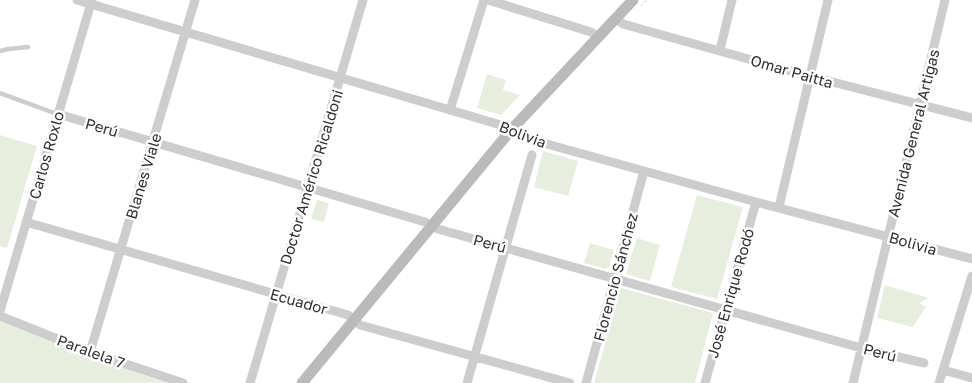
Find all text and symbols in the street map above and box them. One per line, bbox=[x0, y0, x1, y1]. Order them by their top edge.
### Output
street label: Avenida General Artigas bbox=[883, 47, 943, 219]
street label: Omar Paitta bbox=[749, 51, 835, 91]
street label: Doctor Américo Ricaldoni bbox=[276, 87, 346, 267]
street label: Carlos Roxlo bbox=[25, 109, 67, 201]
street label: Perú bbox=[84, 114, 120, 140]
street label: Bolivia bbox=[497, 117, 549, 151]
street label: Blanes Viale bbox=[121, 131, 165, 221]
street label: Florencio Sánchez bbox=[589, 210, 641, 343]
street label: José Enrique Rodó bbox=[703, 226, 757, 360]
street label: Bolivia bbox=[887, 228, 939, 258]
street label: Perú bbox=[472, 230, 508, 256]
street label: Ecuador bbox=[268, 284, 330, 318]
street label: Paralela 7 bbox=[55, 330, 127, 372]
street label: Perú bbox=[862, 339, 898, 365]

